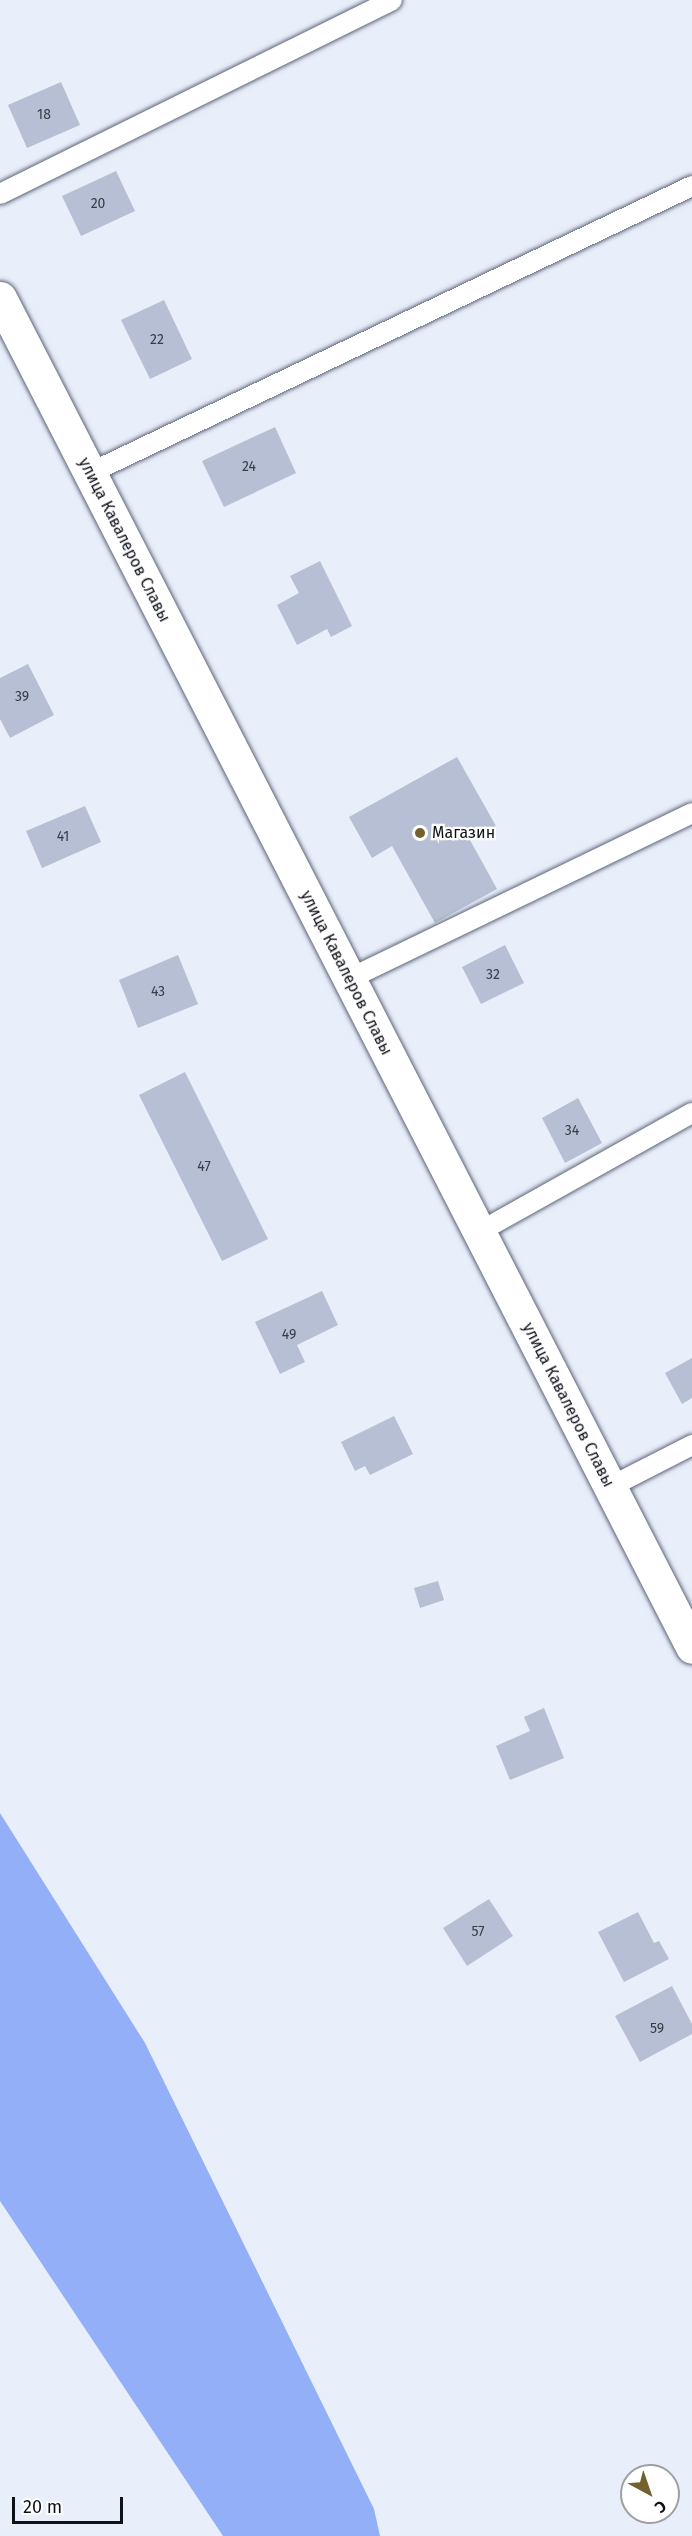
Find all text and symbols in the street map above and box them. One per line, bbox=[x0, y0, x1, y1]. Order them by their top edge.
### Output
house number: 18 bbox=[37, 107, 51, 123]
house number: 20 bbox=[91, 196, 105, 212]
house number: 22 bbox=[150, 332, 164, 348]
street label: улица Кавалеров Славы bbox=[74, 455, 174, 625]
house number: 24 bbox=[242, 459, 256, 475]
house number: 39 bbox=[15, 689, 29, 705]
place label: Магазин bbox=[432, 823, 495, 843]
marker: Магазин bbox=[413, 826, 427, 840]
house number: 41 bbox=[57, 829, 69, 845]
street label: улица Кавалеров Славы bbox=[296, 888, 396, 1058]
house number: 32 bbox=[486, 967, 500, 983]
house number: 43 bbox=[151, 984, 165, 1000]
house number: 34 bbox=[565, 1123, 579, 1139]
house number: 47 bbox=[197, 1159, 211, 1175]
street label: улица Кавалеров Славы bbox=[518, 1320, 618, 1490]
house number: 49 bbox=[282, 1327, 296, 1343]
house number: 57 bbox=[472, 1924, 484, 1940]
house number: 59 bbox=[650, 2021, 664, 2037]
north arrow bbox=[620, 2464, 680, 2524]
scale bar bbox=[15, 2485, 126, 2523]
text: 20 m bbox=[23, 2496, 62, 2518]
text: С bbox=[651, 2496, 670, 2517]

